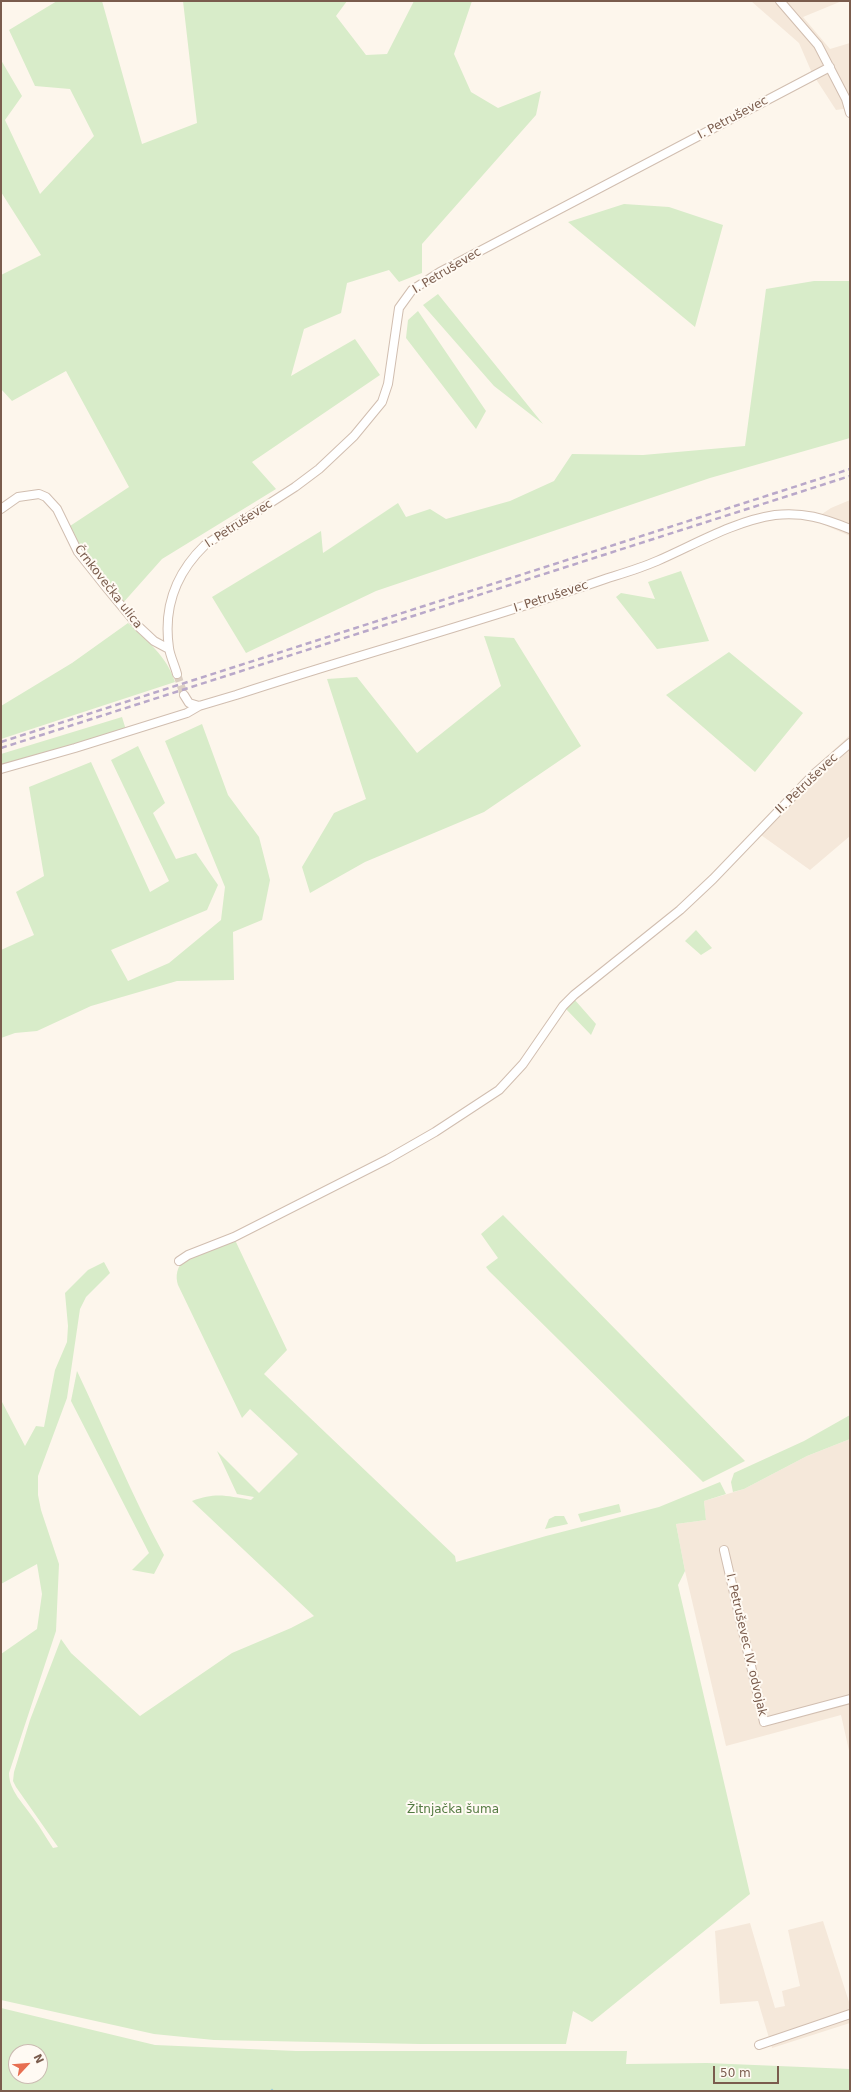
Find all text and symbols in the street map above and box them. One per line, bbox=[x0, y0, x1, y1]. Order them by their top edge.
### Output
street label: I. Petruševec bbox=[695, 93, 771, 143]
street label: I. Petruševec bbox=[410, 245, 484, 297]
street label: I. Petruševec bbox=[203, 497, 275, 551]
street label: Črnkovečka ulica bbox=[71, 542, 145, 632]
street label: I. Petruševec bbox=[512, 578, 590, 616]
street label: II. Petruševec bbox=[773, 751, 841, 817]
street label: I. Petruševec IV. odvojak bbox=[723, 1572, 769, 1718]
park label: Žitnjačka šuma bbox=[407, 1803, 499, 1817]
north arrow bbox=[8, 2044, 48, 2084]
text: N bbox=[30, 2052, 46, 2066]
scale bar bbox=[715, 2058, 781, 2084]
text: 50 m bbox=[720, 2066, 751, 2080]

